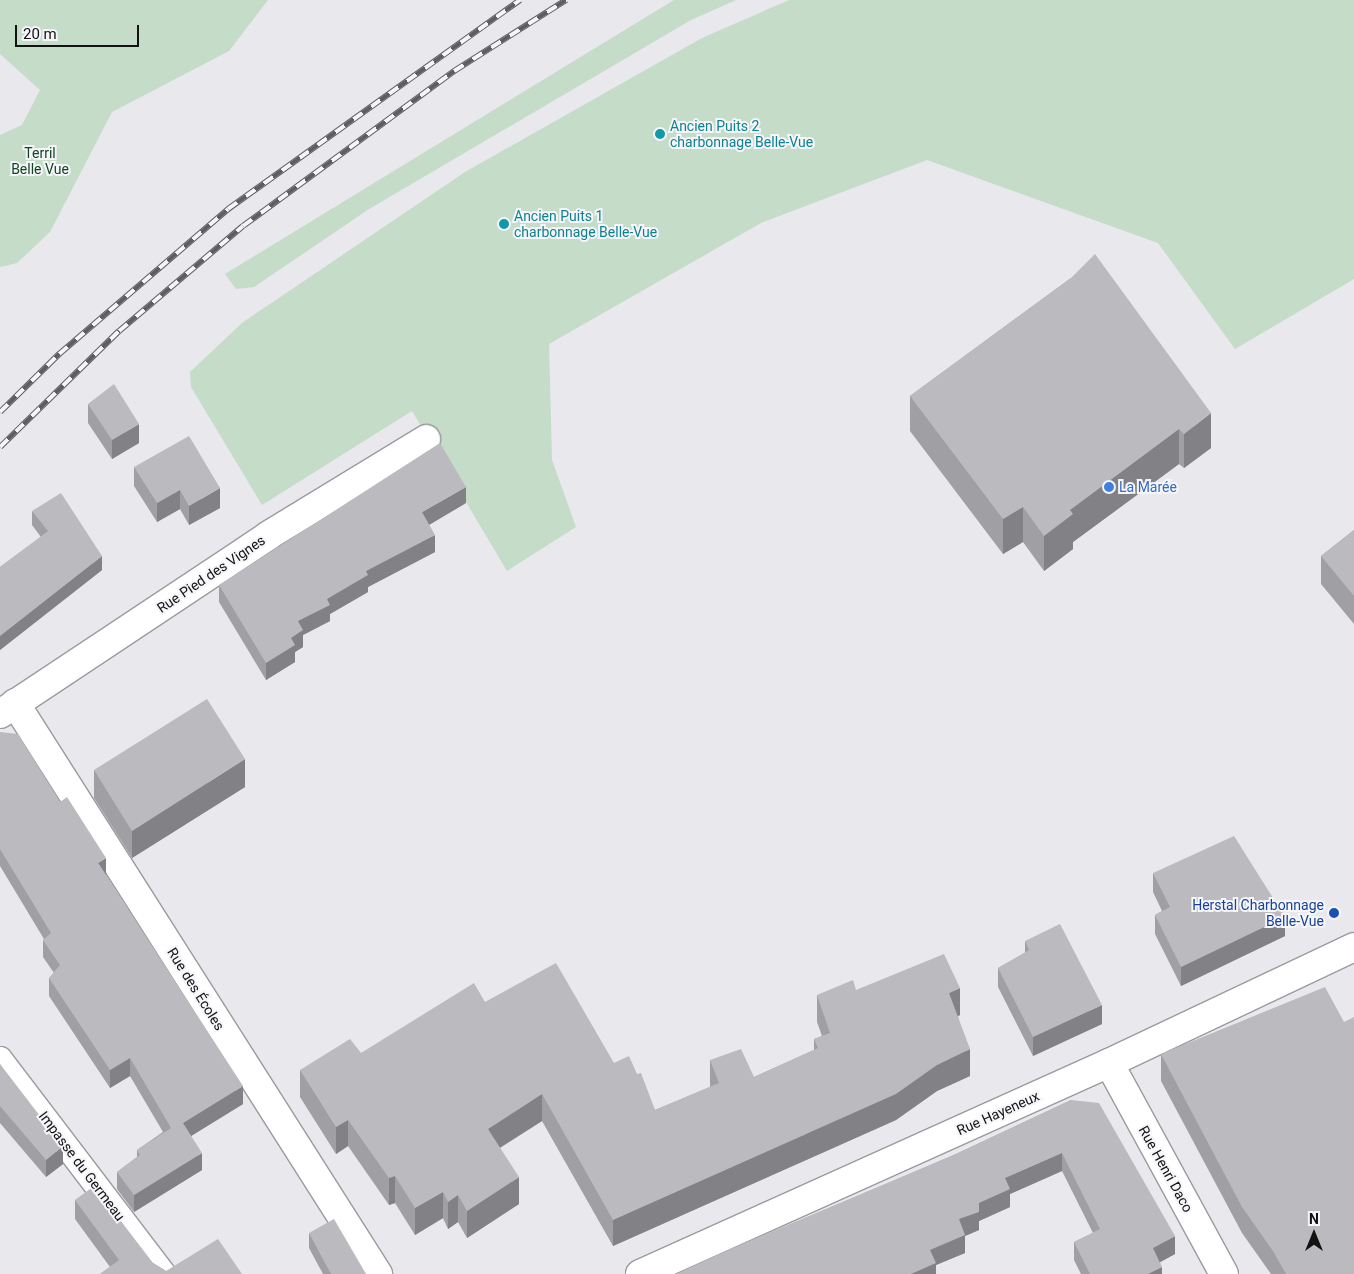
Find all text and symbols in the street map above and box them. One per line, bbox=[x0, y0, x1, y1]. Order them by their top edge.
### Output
scale bar bbox=[18, 15, 141, 47]
text: 20 m bbox=[23, 25, 57, 43]
place label: Ancien Puits 2 charbonnage Belle-Vue bbox=[670, 118, 813, 150]
marker: Ancien Puits 2 charbonnage Belle-Vue bbox=[654, 128, 666, 140]
park label: Terril Belle Vue bbox=[11, 145, 69, 178]
place label: Ancien Puits 1 charbonnage Belle-Vue bbox=[514, 208, 657, 240]
marker: Ancien Puits 1 charbonnage Belle-Vue bbox=[498, 218, 510, 230]
place label: La Marée bbox=[1119, 479, 1177, 495]
marker: La Marée bbox=[1103, 481, 1115, 493]
street label: Rue Pied des Vignes bbox=[154, 532, 268, 616]
place label: Herstal Charbonnage Belle-Vue bbox=[1192, 897, 1324, 930]
marker: Herstal Charbonnage Belle-Vue bbox=[1328, 907, 1340, 919]
street label: Rue des Écoles bbox=[164, 944, 228, 1034]
street label: Rue Hayeneux bbox=[954, 1087, 1042, 1139]
street label: Impasse du Germeau bbox=[35, 1108, 129, 1224]
street label: Rue Henri Daco bbox=[1135, 1123, 1197, 1215]
north arrow bbox=[1289, 1209, 1339, 1259]
text: N bbox=[1309, 1211, 1319, 1227]

